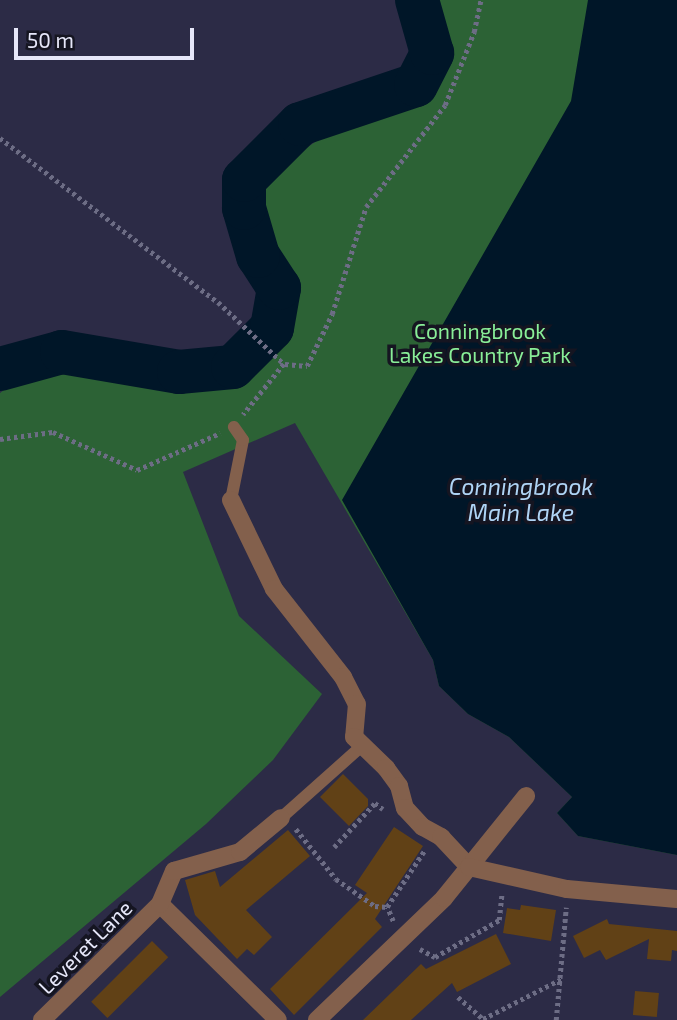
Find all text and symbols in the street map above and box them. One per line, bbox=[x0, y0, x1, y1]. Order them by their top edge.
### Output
scale bar bbox=[18, 14, 198, 58]
text: 50 m bbox=[27, 27, 74, 52]
park label: Conningbrook Lakes Country Park bbox=[389, 318, 571, 368]
water label: Conningbrook Main Lake bbox=[449, 472, 593, 526]
street label: Leveret Lane bbox=[33, 895, 137, 999]

